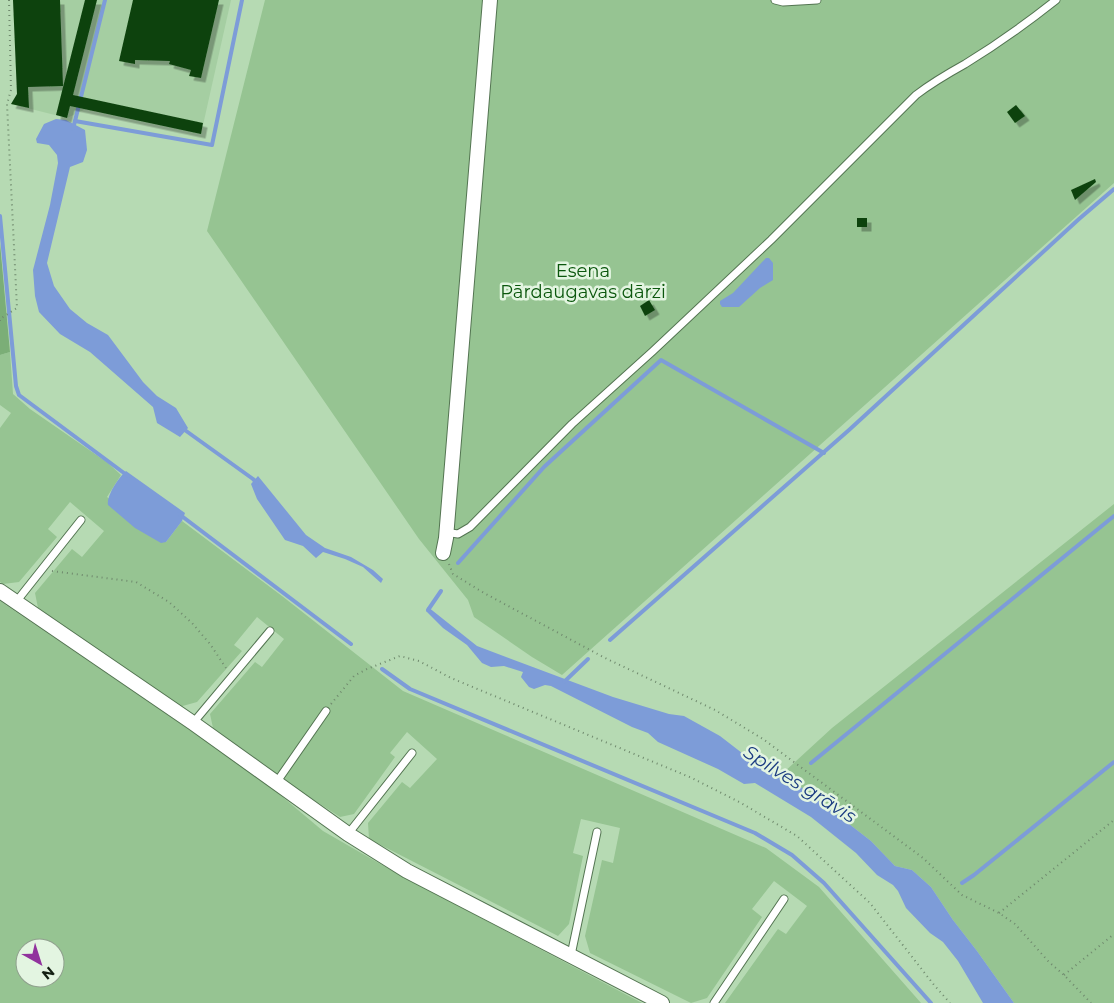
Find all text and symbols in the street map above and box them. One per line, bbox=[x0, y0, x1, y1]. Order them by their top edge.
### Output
park label: Esena Pārdaugavas dārzi bbox=[500, 260, 666, 303]
water label: Spilves grāvis bbox=[739, 740, 861, 828]
north arrow bbox=[15, 938, 65, 988]
text: N bbox=[38, 963, 58, 984]

